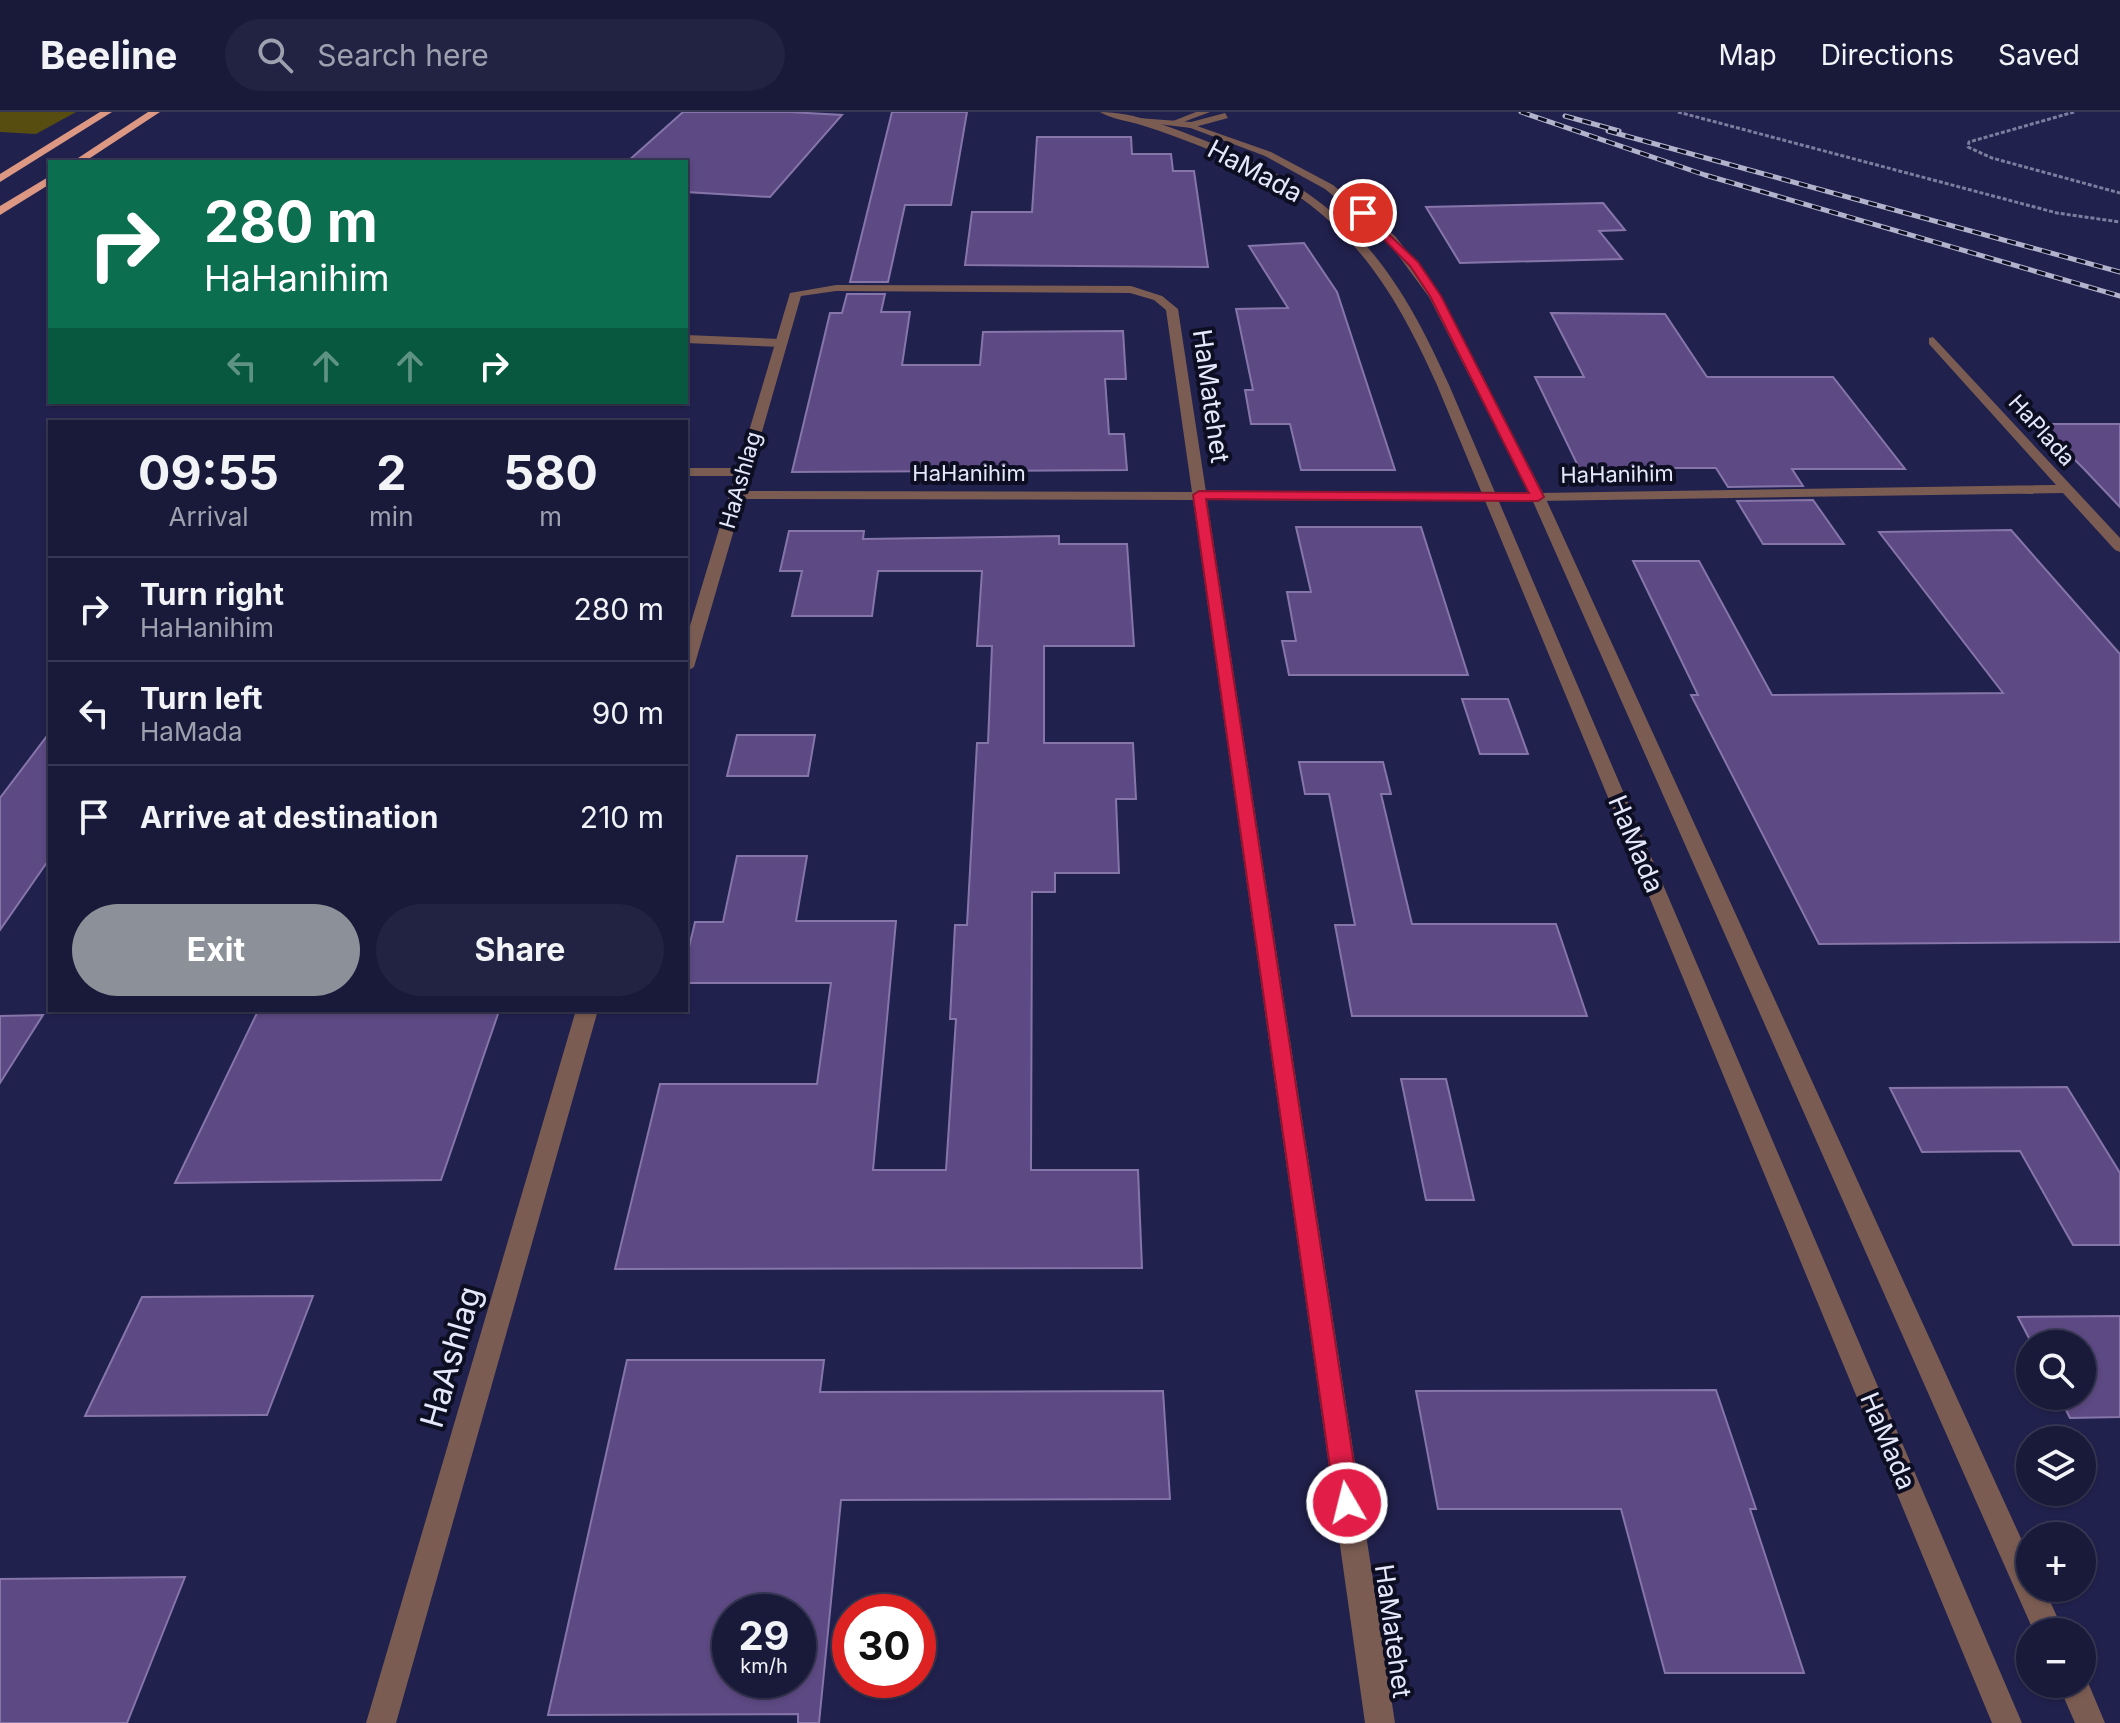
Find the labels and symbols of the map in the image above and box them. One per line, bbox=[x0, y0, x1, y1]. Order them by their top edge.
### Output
street label: HaMada bbox=[1203, 133, 1308, 208]
pin bbox=[1329, 179, 1397, 247]
street label: HaMatehet bbox=[1187, 327, 1236, 465]
street label: HaPlada bbox=[2003, 389, 2081, 471]
street label: HaAshlag bbox=[714, 429, 766, 531]
street label: HaHanihim bbox=[912, 460, 1026, 486]
street label: HaHanihim bbox=[1560, 460, 1674, 488]
street label: HaMada bbox=[1602, 791, 1671, 897]
street label: HaAshlag bbox=[412, 1282, 489, 1432]
street label: HaMada bbox=[1854, 1388, 1923, 1494]
position arrow bbox=[1305, 1461, 1389, 1545]
street label: HaMatehet bbox=[1369, 1562, 1418, 1700]
speed limit sign: 30 bbox=[832, 1594, 936, 1698]

